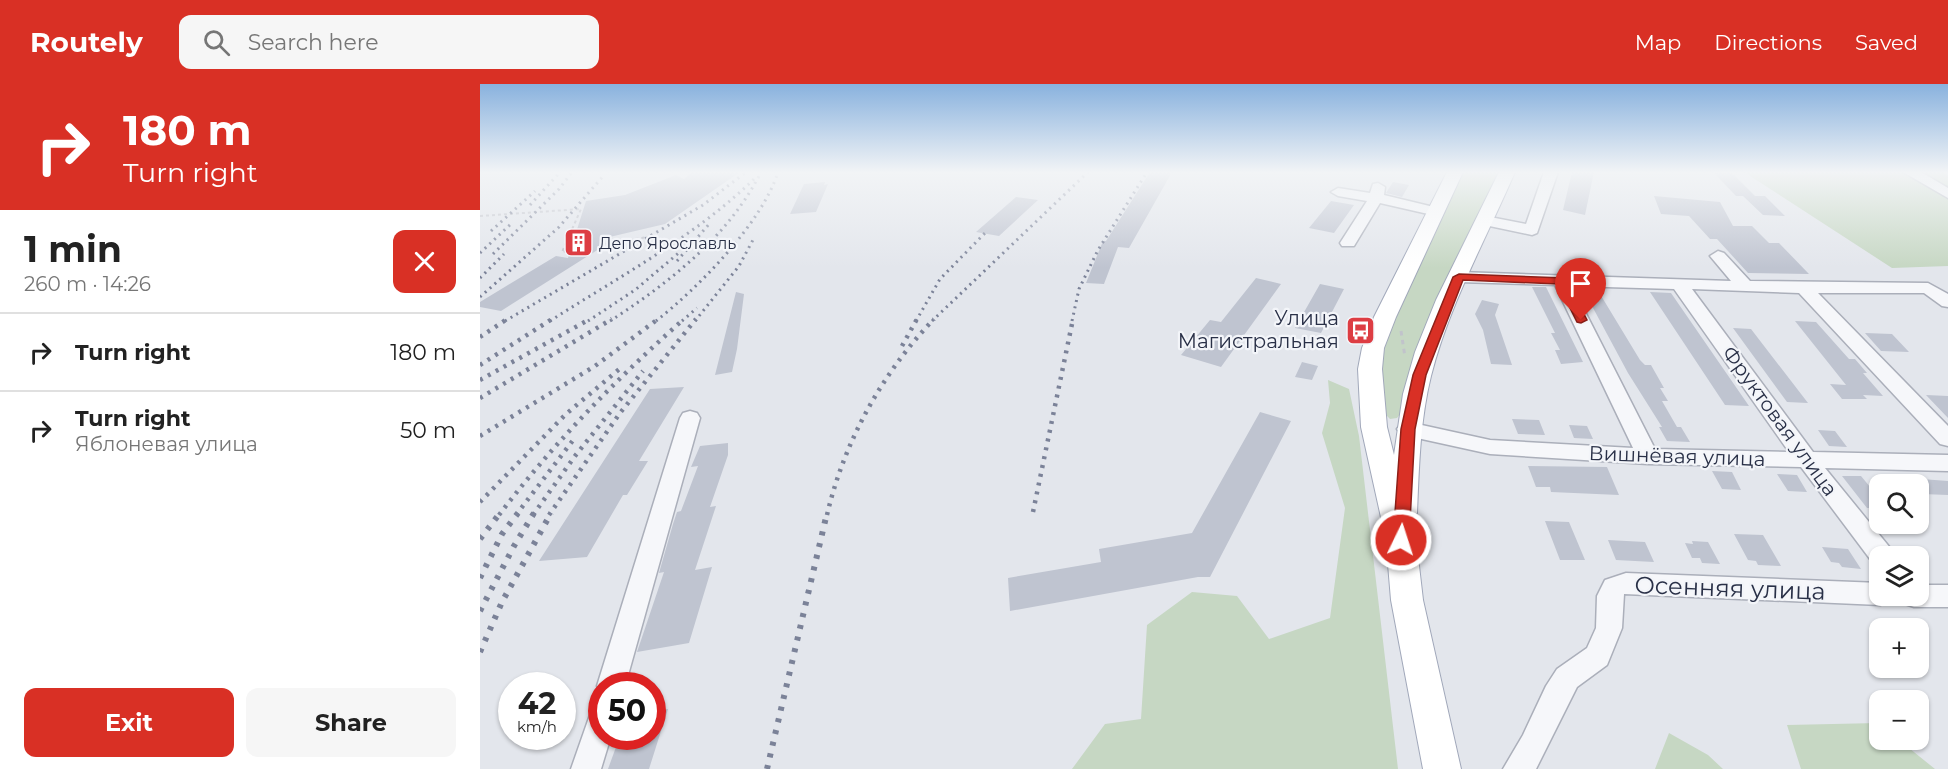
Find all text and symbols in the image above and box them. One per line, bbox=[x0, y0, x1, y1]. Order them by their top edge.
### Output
search box bbox=[179, 15, 599, 69]
text: Routely bbox=[30, 25, 143, 59]
icon: search bbox=[200, 26, 233, 59]
text: Search here bbox=[248, 29, 379, 56]
text: Map bbox=[1635, 30, 1681, 55]
text: Directions bbox=[1714, 30, 1822, 55]
text: Saved bbox=[1855, 30, 1918, 55]
text: 180 m bbox=[123, 104, 252, 156]
icon: right bbox=[24, 108, 102, 186]
text: Turn right bbox=[123, 156, 258, 189]
text: 1 min bbox=[24, 227, 122, 271]
building icon: Депо Ярославль bbox=[562, 227, 594, 259]
button: close bbox=[393, 230, 456, 293]
place label: Депо Ярославль bbox=[599, 234, 736, 253]
pin bbox=[1555, 258, 1606, 320]
icon: arrive bbox=[1564, 267, 1597, 300]
text: 260 m · 14:26 bbox=[24, 272, 151, 296]
place label: Улица Магистральная bbox=[1178, 306, 1339, 353]
bus stop icon: Улица Магистральная bbox=[1344, 314, 1376, 346]
icon: right bbox=[24, 336, 57, 369]
text: Turn right bbox=[75, 339, 190, 366]
text: 180 m bbox=[390, 339, 456, 366]
street label: Фруктовая улица bbox=[1717, 341, 1843, 501]
text: Turn right bbox=[75, 405, 190, 432]
icon: right bbox=[24, 414, 57, 447]
text: 50 m bbox=[400, 417, 456, 444]
text: Яблоневая улица bbox=[75, 432, 258, 456]
street label: Вишнёвая улица bbox=[1588, 441, 1766, 471]
map controls bbox=[1869, 474, 1929, 750]
button: search bbox=[1869, 474, 1929, 534]
position arrow bbox=[1369, 508, 1433, 572]
button: layers bbox=[1869, 546, 1929, 606]
street label: Осенняя улица bbox=[1634, 570, 1826, 606]
button: + bbox=[1869, 618, 1929, 678]
speed limit sign: 50 bbox=[588, 672, 666, 750]
text: 42 bbox=[518, 685, 556, 722]
button: Exit bbox=[24, 688, 234, 757]
button: Share bbox=[246, 688, 456, 757]
button: − bbox=[1869, 690, 1929, 750]
text: km/h bbox=[517, 717, 557, 736]

